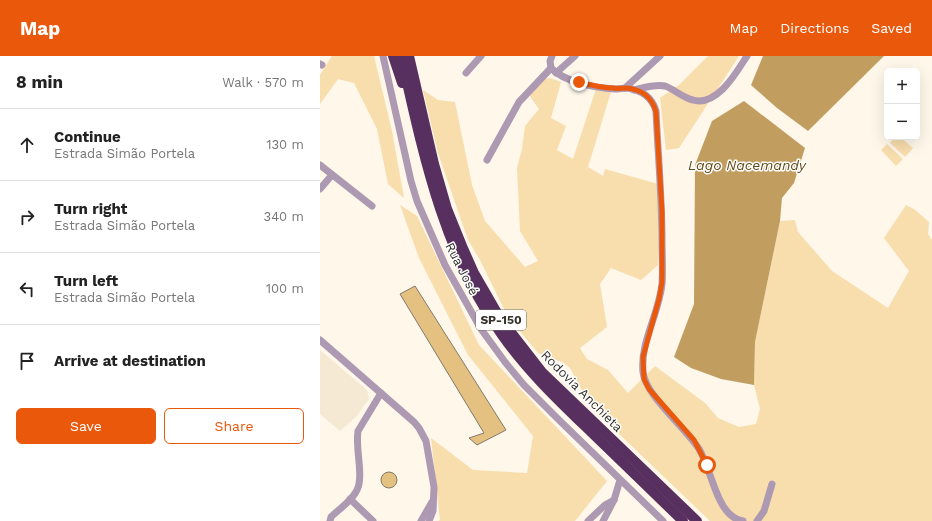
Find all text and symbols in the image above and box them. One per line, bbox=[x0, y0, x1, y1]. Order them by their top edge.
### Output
text: Map bbox=[20, 17, 60, 40]
text: Map bbox=[730, 20, 758, 36]
text: Directions bbox=[780, 20, 849, 36]
text: Saved bbox=[871, 20, 912, 36]
map controls bbox=[884, 68, 920, 140]
button: + bbox=[884, 68, 920, 104]
text: 8 min bbox=[16, 72, 63, 92]
route end bbox=[570, 73, 588, 91]
text: Walk · 570 m bbox=[222, 75, 304, 90]
button: − bbox=[884, 104, 920, 140]
text: Continue bbox=[54, 128, 121, 146]
icon: ahead bbox=[16, 134, 38, 156]
text: 130 m bbox=[266, 137, 304, 152]
text: Estrada Simão Portela bbox=[54, 146, 195, 161]
water label: Lago Nacemandy bbox=[688, 157, 807, 173]
text: Turn right bbox=[54, 200, 127, 218]
icon: right bbox=[16, 206, 38, 228]
text: 340 m bbox=[264, 209, 304, 224]
text: Estrada Simão Portela bbox=[54, 218, 195, 233]
street label: Rua José bbox=[442, 240, 482, 298]
text: Turn left bbox=[54, 272, 118, 290]
icon: left bbox=[16, 278, 38, 300]
text: 100 m bbox=[266, 281, 304, 296]
text: Estrada Simão Portela bbox=[54, 290, 195, 305]
road number: SP-150 bbox=[476, 310, 526, 330]
street label: Rodovia Anchieta bbox=[538, 347, 626, 435]
icon: arrive bbox=[16, 350, 38, 372]
text: Arrive at destination bbox=[54, 352, 206, 370]
button: Save bbox=[16, 408, 156, 444]
button: Share bbox=[164, 408, 304, 444]
route start bbox=[698, 456, 716, 474]

